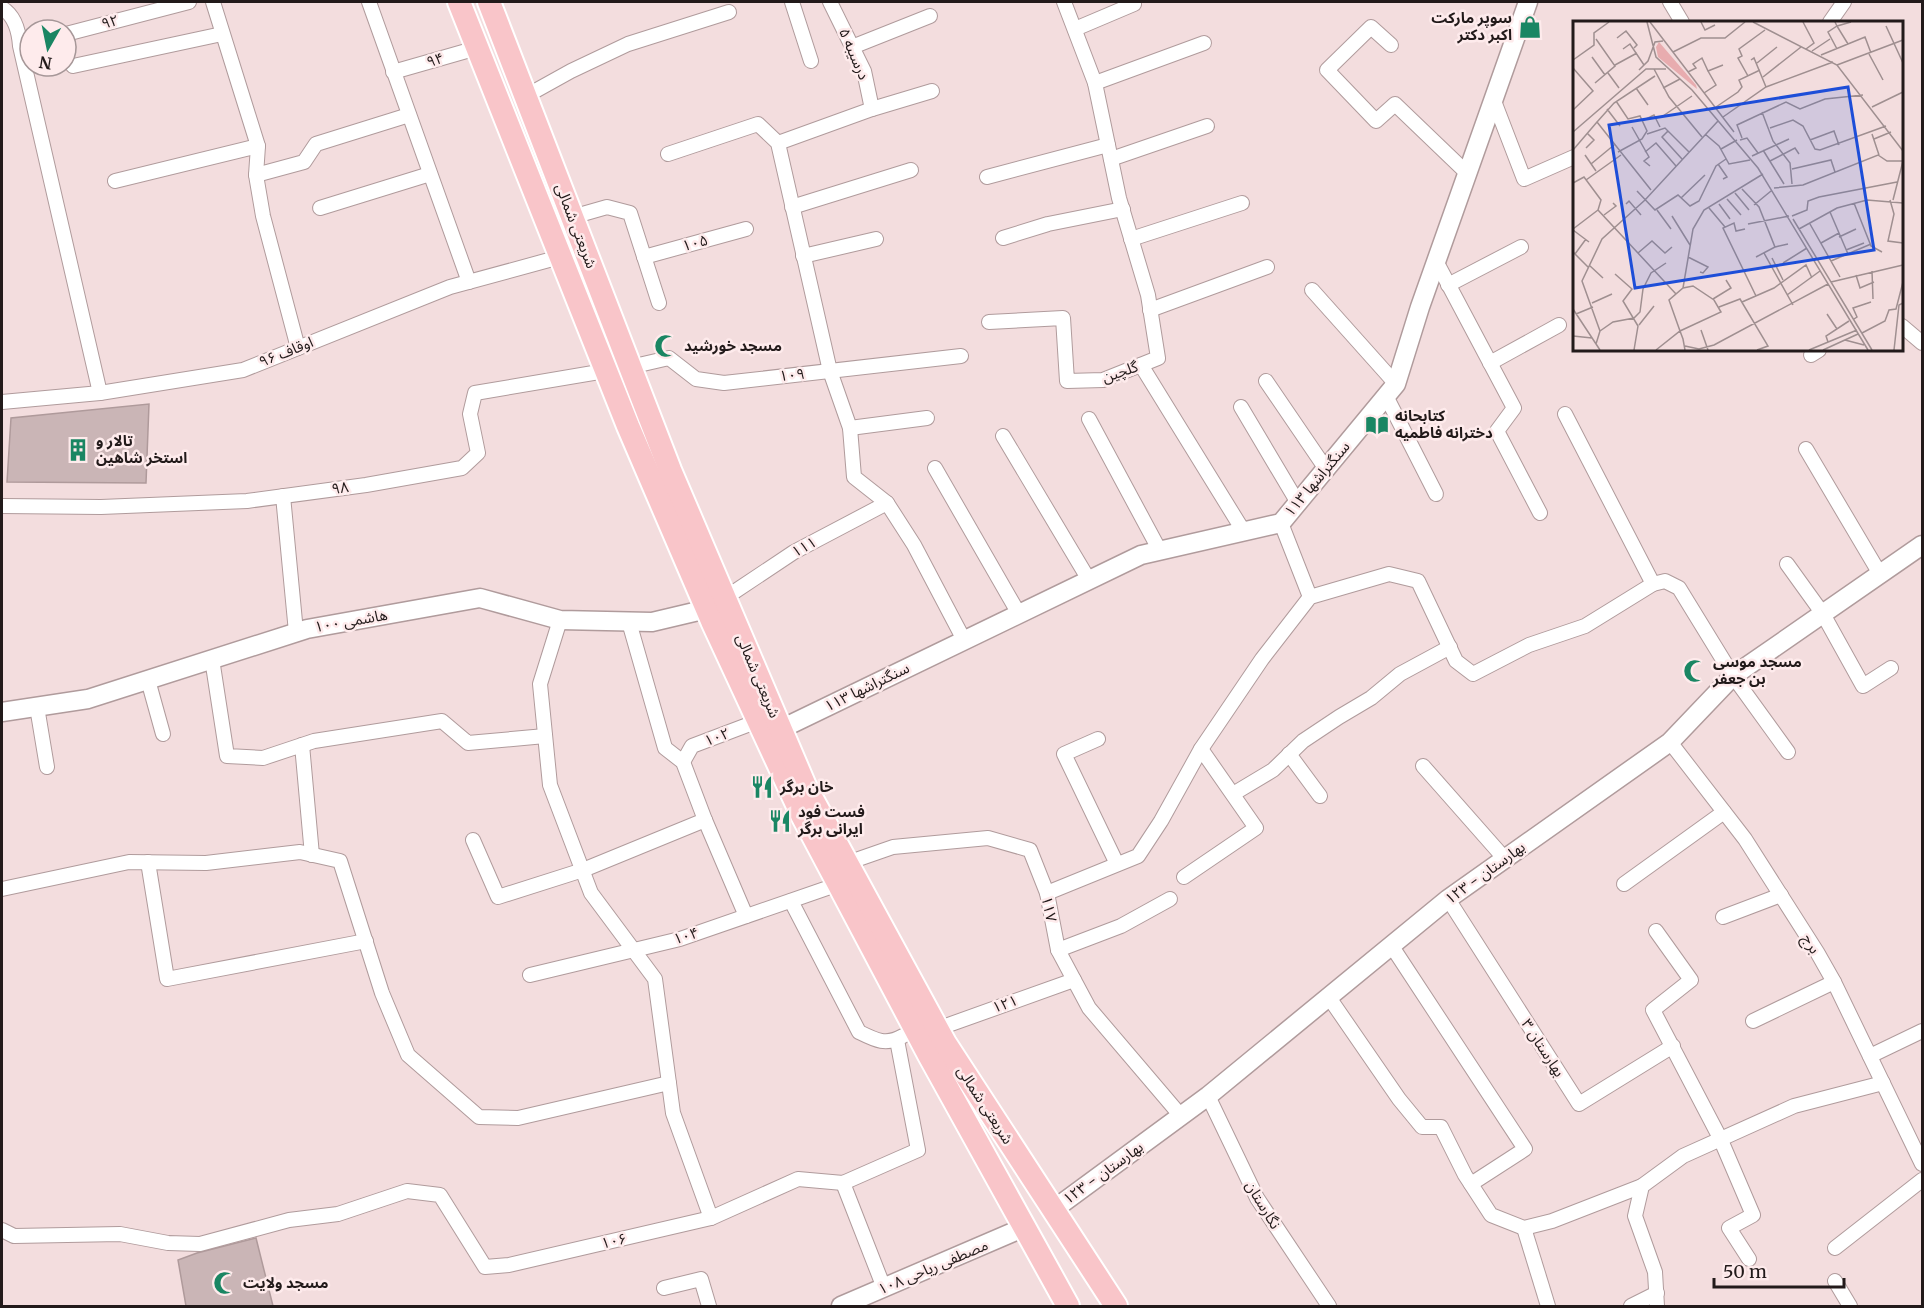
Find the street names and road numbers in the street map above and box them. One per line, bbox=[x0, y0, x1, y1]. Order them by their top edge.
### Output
street label: ۹۲ bbox=[99, 10, 121, 33]
street label: درسیبه ۵ bbox=[835, 25, 874, 82]
street label: ۹۴ bbox=[424, 48, 446, 71]
street label: شریعتی شمالی bbox=[552, 181, 601, 271]
street label: ۱۰۵ bbox=[680, 230, 710, 255]
street label: اوقاف ۹۶ bbox=[256, 332, 316, 371]
street label: گلچین bbox=[1099, 356, 1141, 387]
street label: ۱۰۹ bbox=[778, 364, 806, 385]
street label: سنگتراشها ۱۱۳ bbox=[1280, 437, 1354, 520]
street label: ۹۸ bbox=[330, 477, 350, 498]
street label: ۱۱۱ bbox=[788, 532, 820, 561]
street label: هاشمی ۱۰۰ bbox=[313, 605, 389, 636]
street label: شریعتی شمالی bbox=[732, 631, 785, 721]
street label: سنگتراشها ۱۱۳ bbox=[821, 658, 913, 715]
street label: ۱۰۲ bbox=[701, 723, 732, 750]
street label: بهارستان - ۱۲۳ bbox=[1441, 837, 1529, 908]
street label: ۱۱۷ bbox=[1038, 894, 1062, 924]
street label: ۱۰۴ bbox=[671, 923, 701, 948]
street label: برج bbox=[1796, 930, 1825, 959]
street label: ۱۲۱ bbox=[989, 990, 1020, 1017]
street label: بهارستان ۳ bbox=[1518, 1015, 1569, 1080]
street label: شریعتی شمالی bbox=[953, 1062, 1018, 1148]
street label: بهارستان - ۱۲۳ bbox=[1059, 1137, 1147, 1208]
street label: نگارستان bbox=[1242, 1177, 1285, 1232]
street label: ۱۰۶ bbox=[599, 1228, 629, 1253]
street label: مصطفی ریاحی ۱۰۸ bbox=[875, 1235, 991, 1298]

